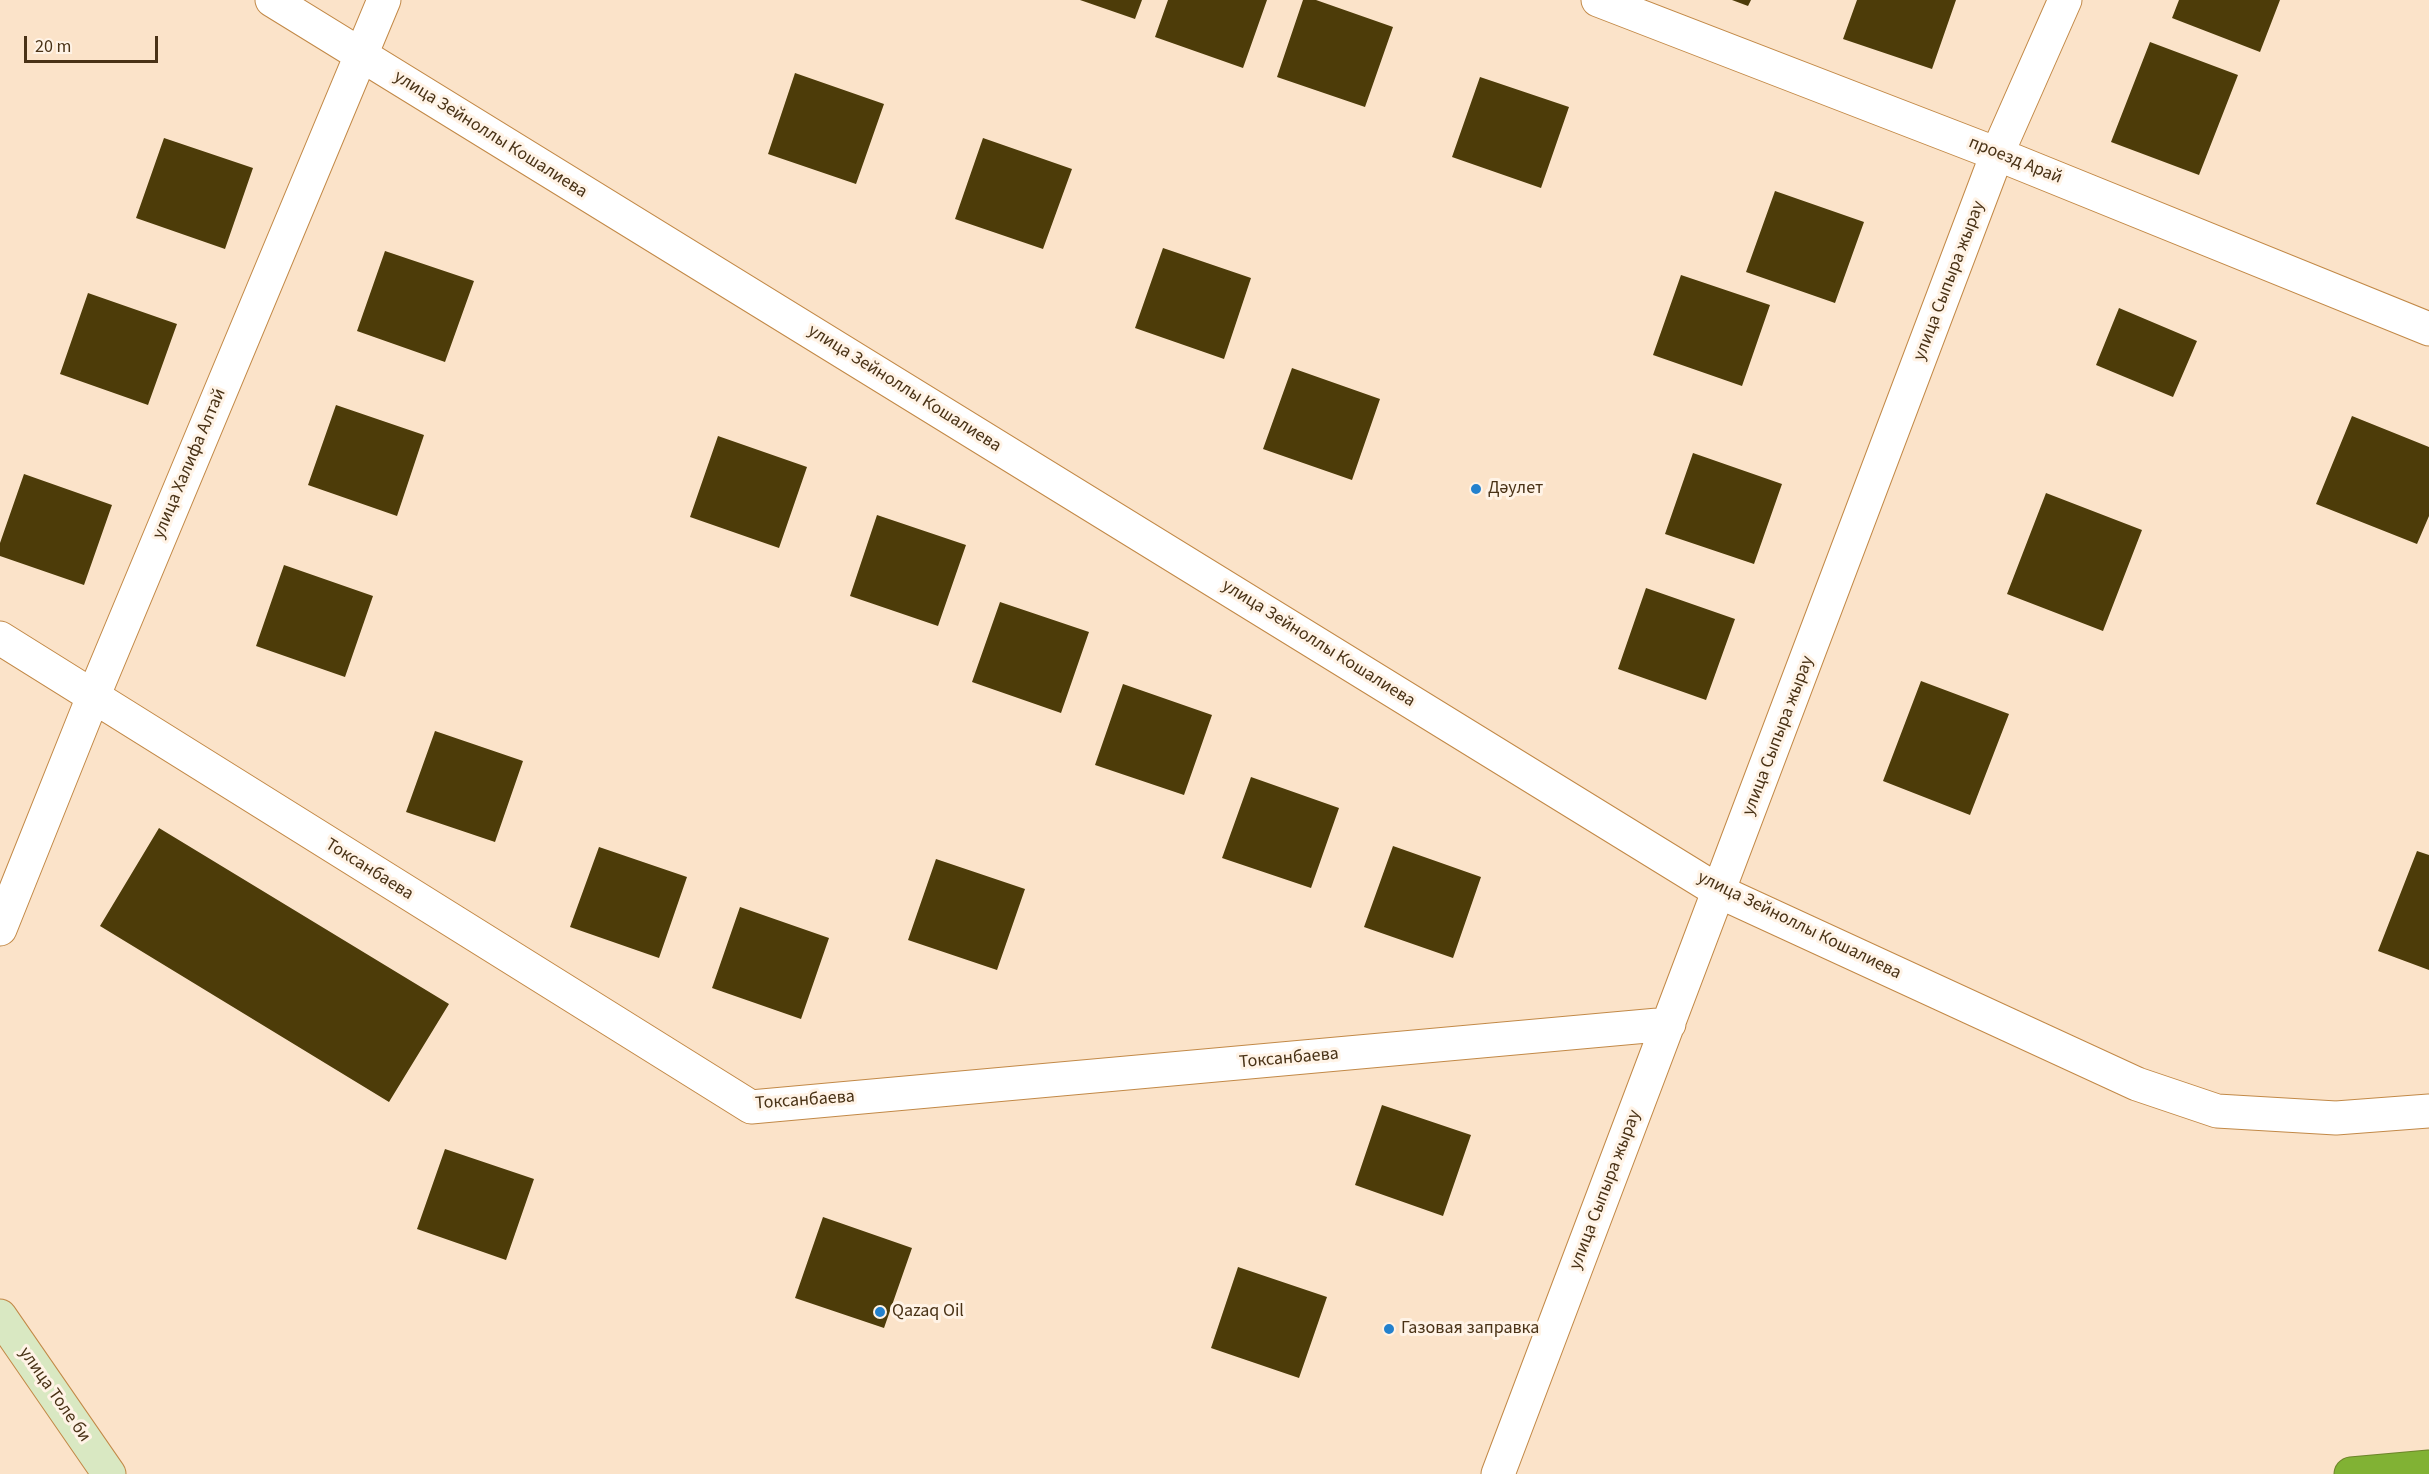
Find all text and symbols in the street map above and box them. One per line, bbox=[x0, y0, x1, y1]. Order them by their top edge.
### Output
scale bar bbox=[27, 24, 160, 62]
text: 20 m bbox=[35, 34, 71, 59]
street label: улица Зейноллы Кошалиева bbox=[389, 66, 591, 204]
street label: проезд Арай bbox=[1965, 132, 2065, 190]
street label: улица Сыпыра жырау bbox=[1910, 198, 1990, 364]
street label: улица Зейноллы Кошалиева bbox=[803, 320, 1005, 458]
street label: улица Халифа Алтай bbox=[149, 386, 231, 542]
place label: Дәулет bbox=[1488, 478, 1543, 500]
marker: Дәулет bbox=[1469, 482, 1483, 496]
street label: улица Зейноллы Кошалиева bbox=[1217, 575, 1419, 713]
street label: улица Сыпыра жырау bbox=[1739, 653, 1819, 819]
street label: Токсанбаева bbox=[321, 834, 417, 906]
street label: улица Зейноллы Кошалиева bbox=[1694, 867, 1904, 985]
street label: Токсанбаева bbox=[1238, 1044, 1340, 1074]
street label: Токсанбаева bbox=[754, 1087, 856, 1115]
street label: улица Сыпыра жырау bbox=[1566, 1107, 1646, 1273]
place label: Qazaq Oil bbox=[892, 1301, 964, 1323]
marker: Qazaq Oil bbox=[873, 1305, 887, 1319]
place label: Газовая заправка bbox=[1401, 1318, 1539, 1340]
marker: Газовая заправка bbox=[1382, 1322, 1396, 1336]
street label: улица Толе би bbox=[13, 1343, 95, 1447]

